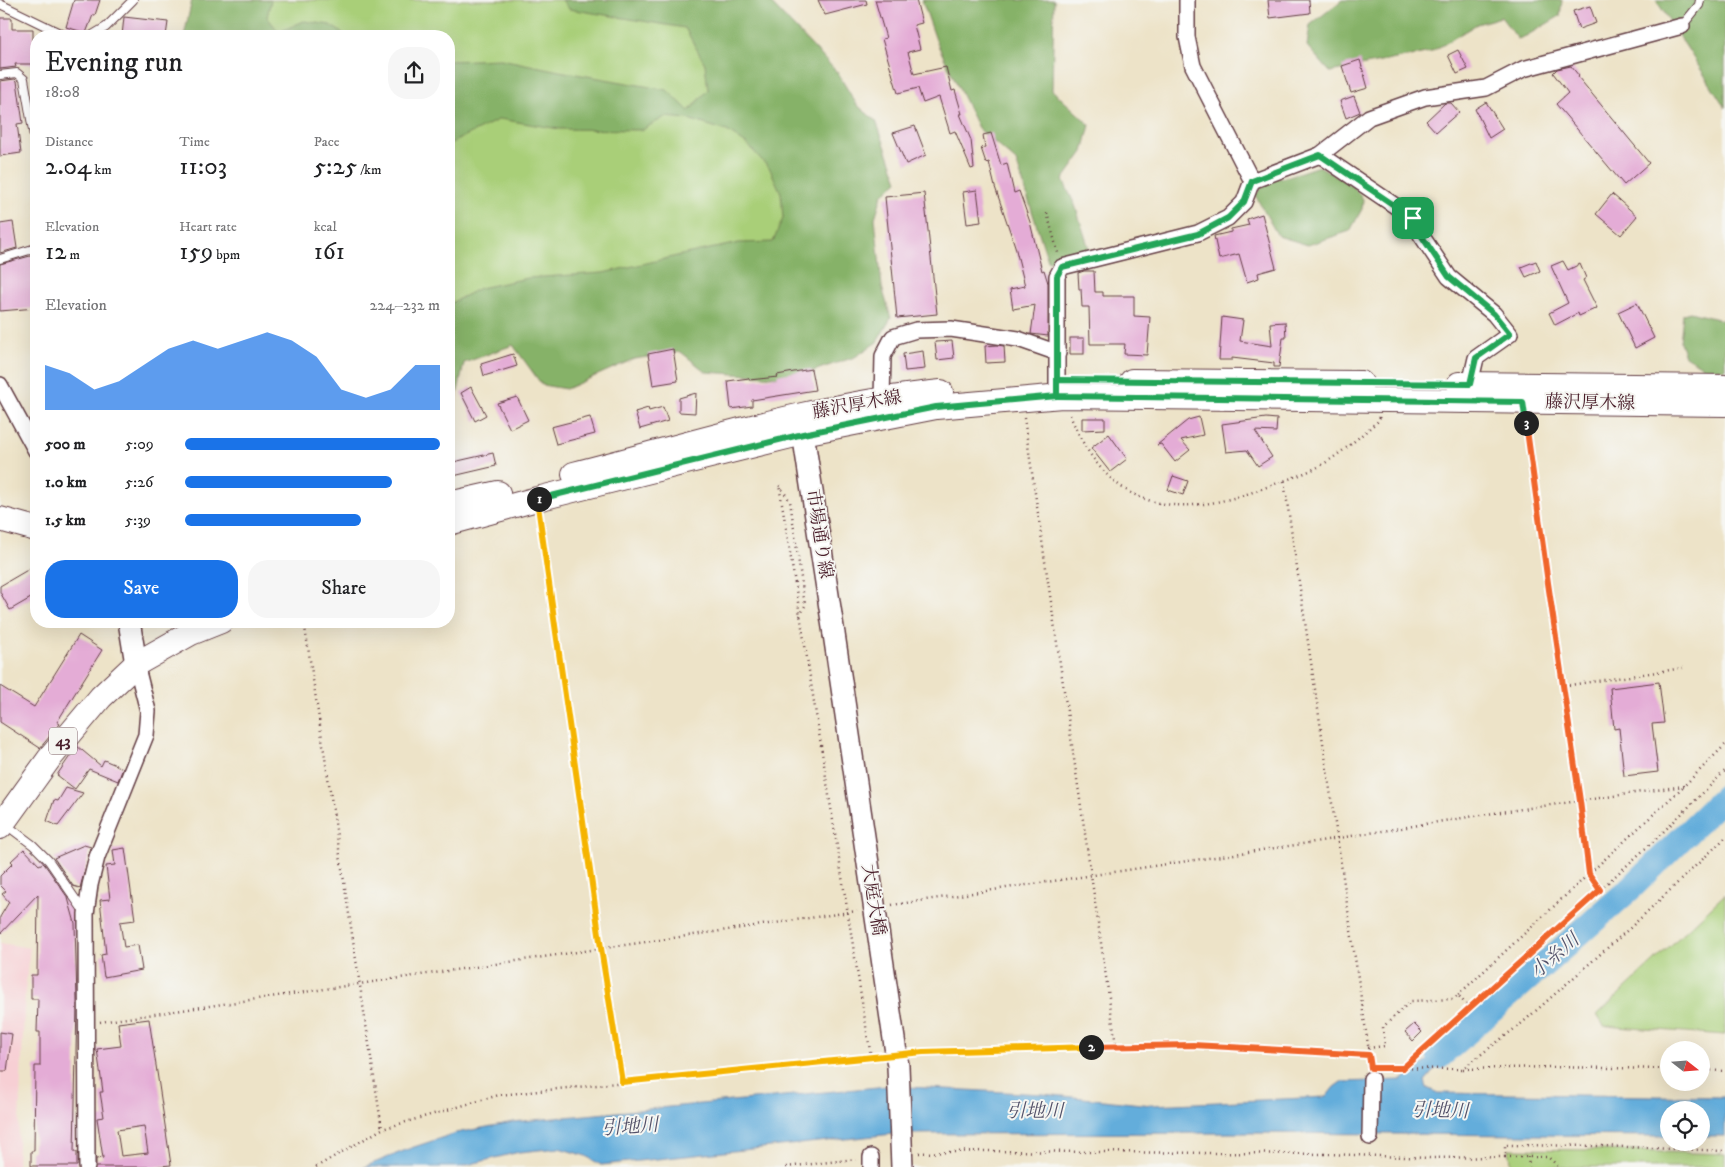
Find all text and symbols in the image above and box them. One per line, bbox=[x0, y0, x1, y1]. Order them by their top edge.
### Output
text: Evening run bbox=[45, 45, 183, 80]
button: share bbox=[388, 47, 440, 99]
text: 18:08 bbox=[45, 82, 80, 102]
text: Distance bbox=[45, 133, 93, 151]
text: Time bbox=[179, 133, 210, 151]
text: Pace bbox=[314, 133, 340, 151]
text: 2.04 bbox=[45, 151, 91, 182]
text: 11:03 bbox=[179, 151, 227, 182]
text: 5:25 bbox=[314, 151, 357, 182]
text: km bbox=[91, 161, 112, 179]
text: /km bbox=[357, 161, 381, 179]
pin bbox=[1392, 197, 1434, 239]
icon: arrive bbox=[1399, 204, 1427, 232]
text: Elevation bbox=[45, 218, 99, 236]
text: Heart rate bbox=[179, 218, 237, 236]
text: kcal bbox=[314, 218, 337, 236]
text: 12 bbox=[45, 236, 66, 267]
text: 159 bbox=[179, 236, 213, 267]
text: 161 bbox=[314, 236, 345, 267]
text: m bbox=[66, 246, 80, 264]
text: bpm bbox=[213, 246, 240, 264]
text: Elevation bbox=[45, 295, 107, 315]
text: 224–232 m bbox=[370, 295, 440, 315]
street label: 藤沢厚木線 bbox=[811, 386, 903, 424]
street label: 藤沢厚木線 bbox=[1545, 391, 1635, 415]
pin: 3 bbox=[1514, 410, 1538, 436]
text: 3 bbox=[1524, 414, 1529, 432]
text: 500 m bbox=[45, 434, 86, 454]
text: 5:09 bbox=[125, 434, 154, 454]
text: 1.0 km bbox=[45, 472, 87, 492]
text: 5:26 bbox=[125, 472, 153, 492]
pin: 1 bbox=[526, 486, 552, 512]
street label: 市場通り線 bbox=[801, 488, 837, 580]
text: 1 bbox=[537, 490, 542, 508]
text: 1.5 km bbox=[45, 510, 86, 530]
text: 5:39 bbox=[125, 510, 151, 530]
button: Save bbox=[45, 560, 238, 618]
button: Share bbox=[248, 560, 440, 618]
road number: 43 bbox=[49, 728, 77, 754]
street label: 大庭大橋 bbox=[857, 863, 889, 937]
water label: 小糸川 bbox=[1526, 927, 1586, 983]
pin: 2 bbox=[1078, 1034, 1104, 1060]
text: 2 bbox=[1088, 1038, 1095, 1056]
north arrow bbox=[1660, 1041, 1710, 1091]
map controls bbox=[1660, 1041, 1710, 1151]
water label: 引地川 bbox=[1411, 1099, 1471, 1123]
water label: 引地川 bbox=[1006, 1100, 1065, 1123]
button: locate bbox=[1660, 1101, 1710, 1151]
water label: 引地川 bbox=[601, 1113, 661, 1140]

